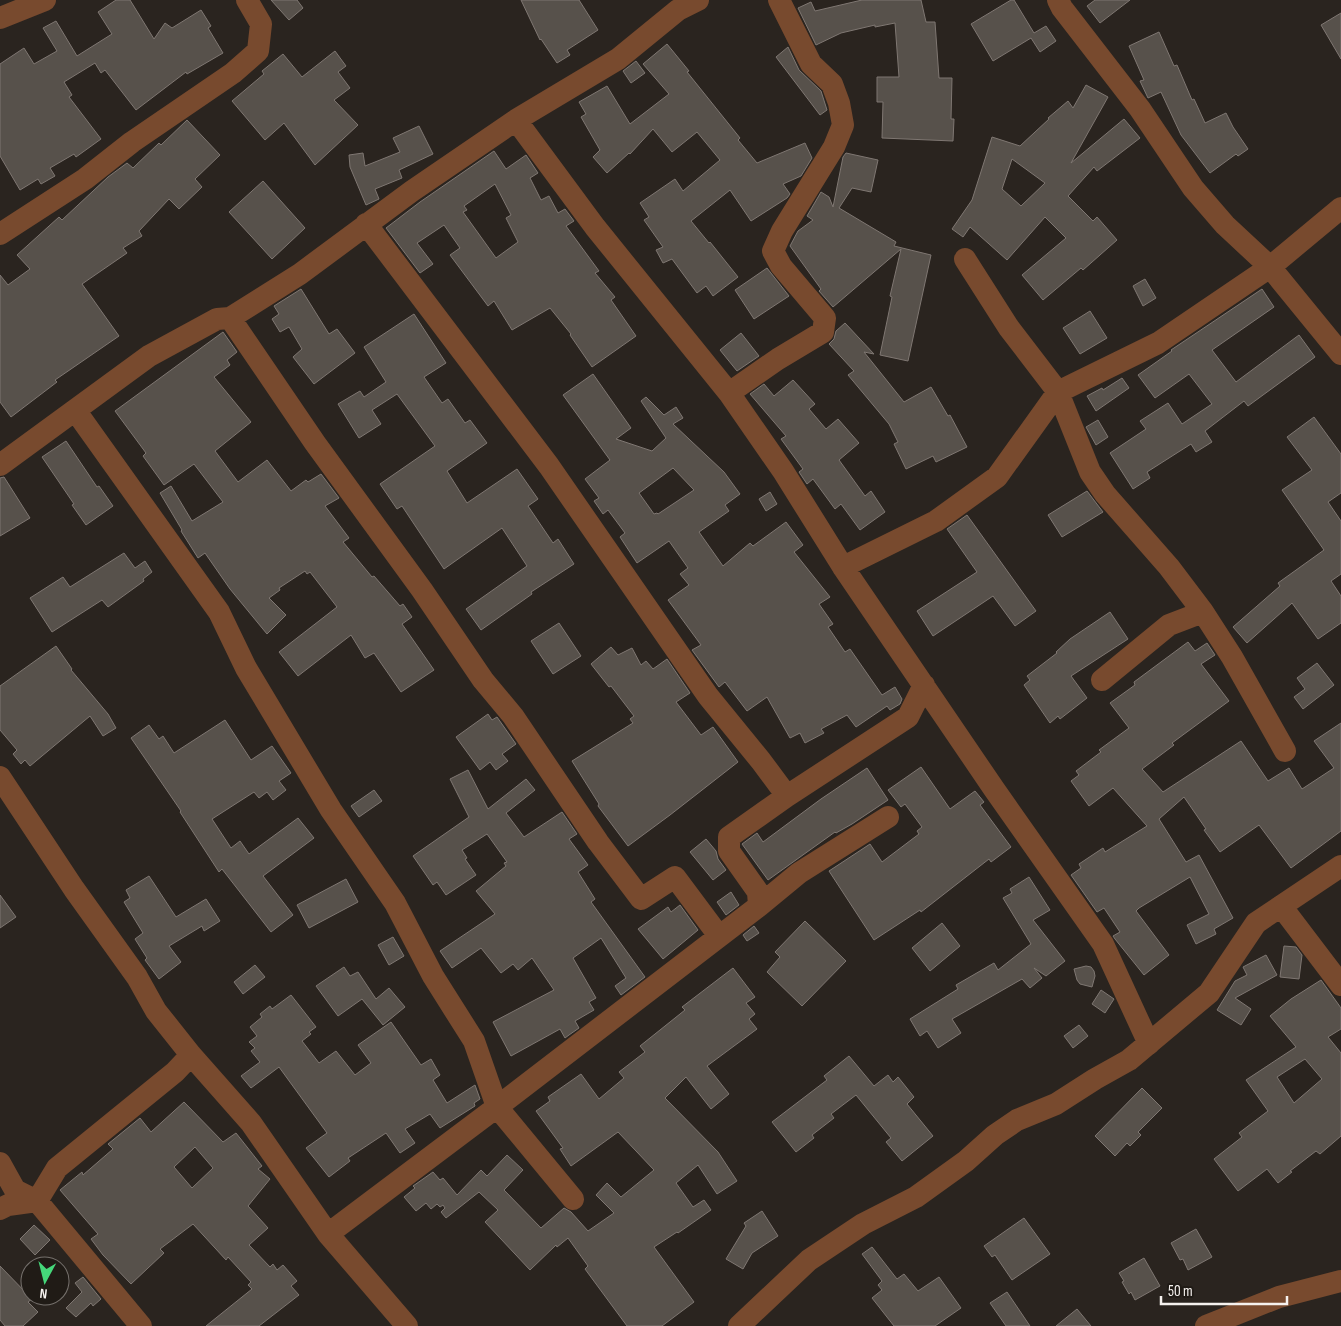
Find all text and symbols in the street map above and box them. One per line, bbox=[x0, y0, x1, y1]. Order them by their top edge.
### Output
north arrow bbox=[20, 1256, 70, 1306]
scale bar bbox=[1161, 1274, 1287, 1306]
text: 50 m bbox=[1168, 1282, 1193, 1301]
text: N bbox=[39, 1285, 48, 1302]

